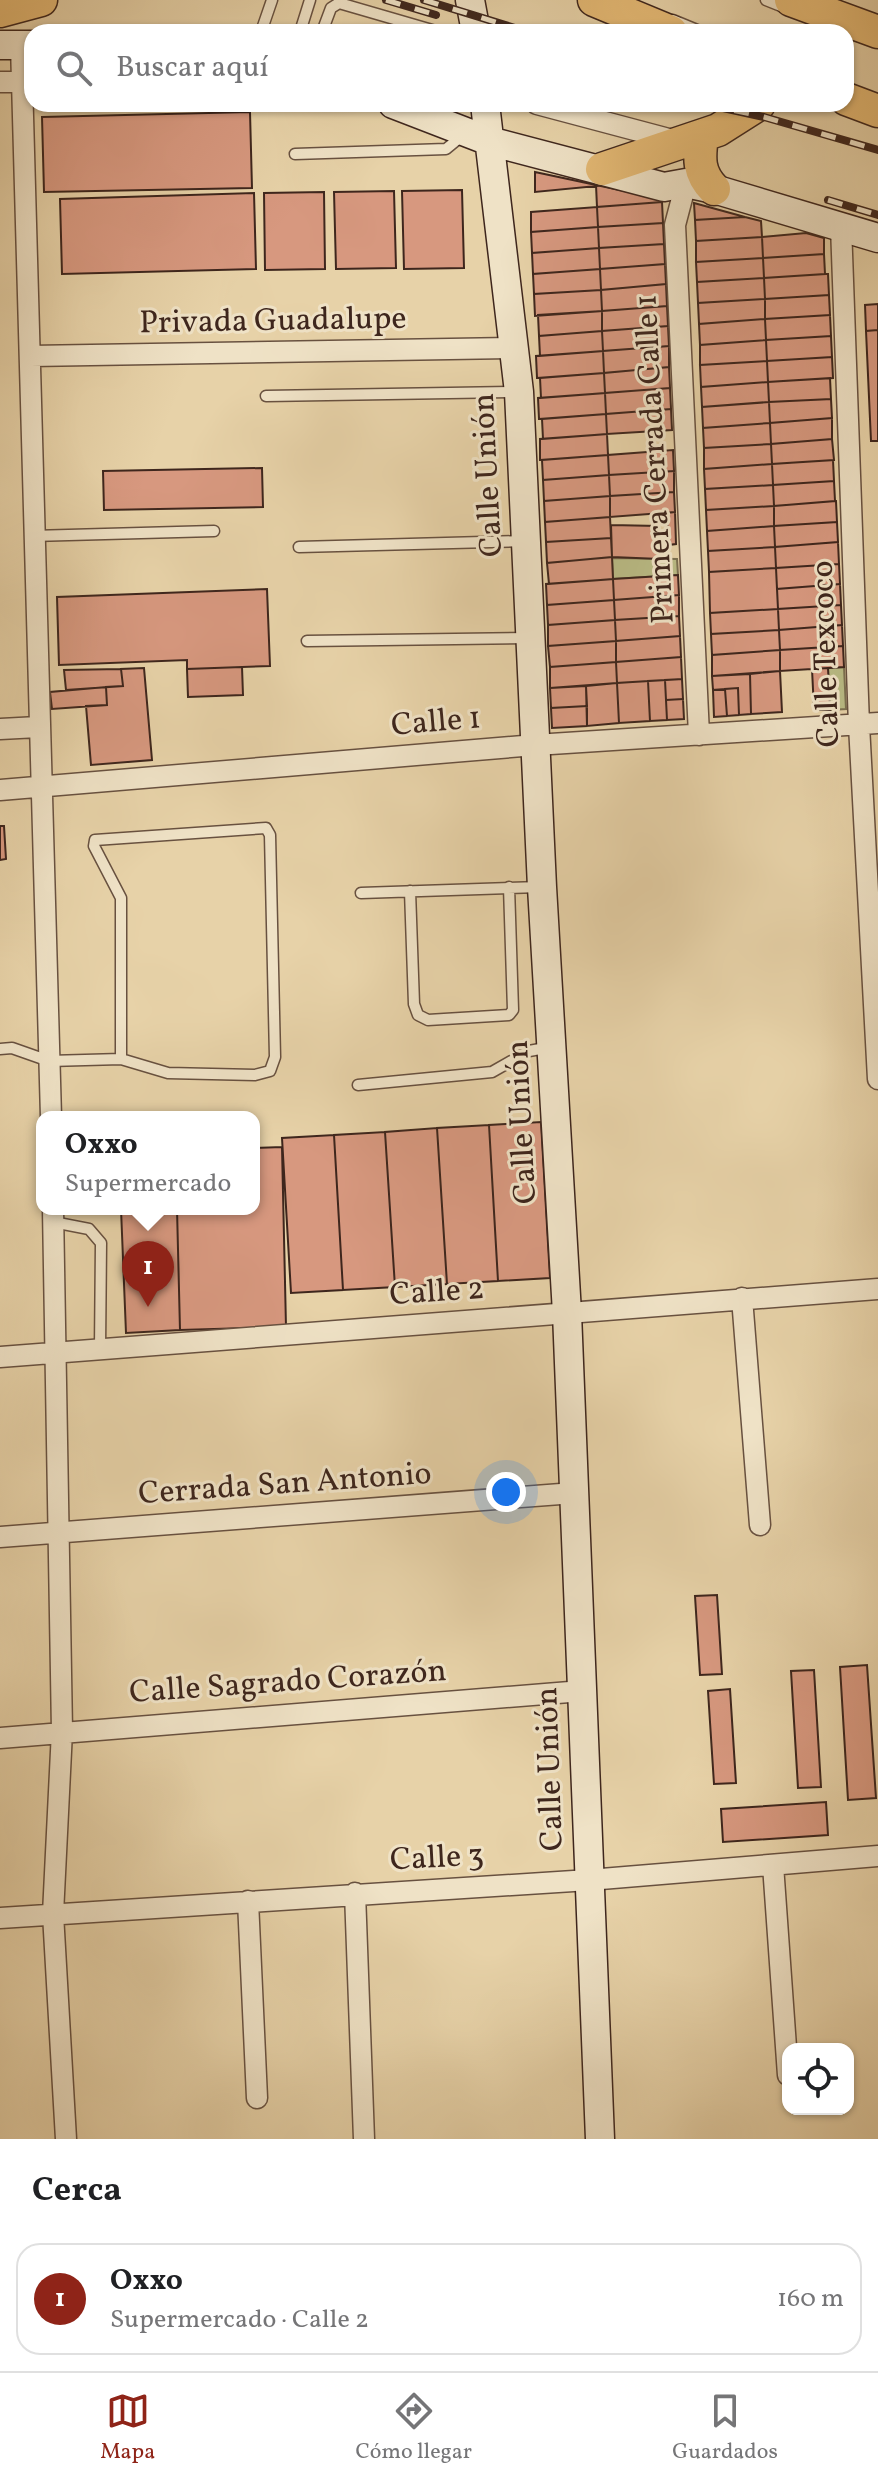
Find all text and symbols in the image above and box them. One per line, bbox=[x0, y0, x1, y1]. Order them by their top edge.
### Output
search box bbox=[24, 24, 854, 112]
icon: search bbox=[52, 46, 96, 90]
text: Buscar aquí bbox=[116, 47, 269, 89]
street label: Primera Cerrada Calle 1 bbox=[625, 293, 687, 625]
street label: Privada Guadalupe bbox=[139, 298, 407, 346]
street label: Calle Unión bbox=[463, 392, 515, 558]
street label: Calle Texcoco bbox=[802, 560, 852, 748]
street label: Calle 1 bbox=[389, 697, 483, 749]
street label: Calle Unión bbox=[497, 1039, 549, 1205]
popup bbox=[36, 1111, 260, 1215]
text: Oxxo bbox=[65, 1124, 138, 1166]
text: Supermercado bbox=[65, 1166, 231, 1202]
pin: 1 bbox=[122, 1241, 174, 1307]
street label: Calle 2 bbox=[388, 1268, 486, 1318]
street label: Cerrada San Antonio bbox=[137, 1453, 433, 1517]
your location bbox=[486, 1472, 526, 1512]
street label: Calle Sagrado Corazón bbox=[128, 1650, 448, 1716]
street label: Calle Unión bbox=[526, 1686, 576, 1852]
street label: Calle 3 bbox=[389, 1835, 485, 1883]
map controls bbox=[782, 2043, 854, 2115]
button: locate bbox=[782, 2043, 854, 2115]
text: Cerca bbox=[32, 2168, 122, 2215]
text: Oxxo bbox=[110, 2260, 183, 2302]
text: 1 bbox=[55, 2281, 65, 2317]
text: 160 m bbox=[777, 2281, 844, 2317]
text: Supermercado · Calle 2 bbox=[110, 2302, 369, 2338]
tab: Mapa bbox=[100, 2389, 155, 2468]
tab: Cómo llegar bbox=[355, 2389, 472, 2468]
tab: Guardados bbox=[672, 2389, 778, 2468]

